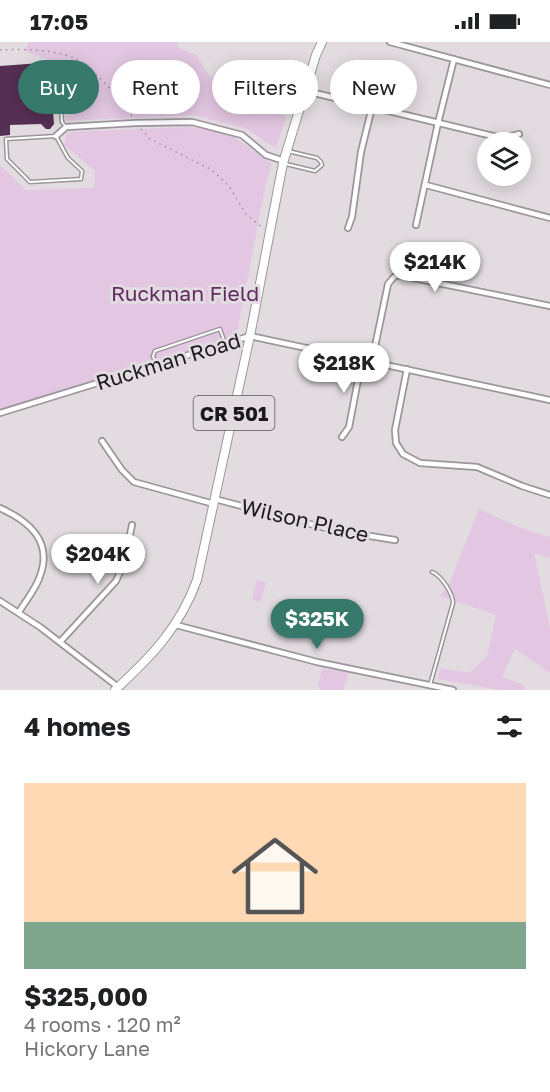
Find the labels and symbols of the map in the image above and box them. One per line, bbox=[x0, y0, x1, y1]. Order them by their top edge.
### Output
pin: $214K bbox=[393, 242, 477, 293]
park label: Ruckman Field bbox=[111, 280, 259, 306]
street label: Ruckman Road bbox=[92, 327, 244, 395]
pin: $218K bbox=[302, 343, 386, 394]
road number: CR 501 bbox=[194, 396, 274, 430]
street label: Wilson Place bbox=[239, 493, 371, 547]
pin: $204K bbox=[56, 534, 140, 585]
pin: $325K bbox=[275, 599, 359, 650]

